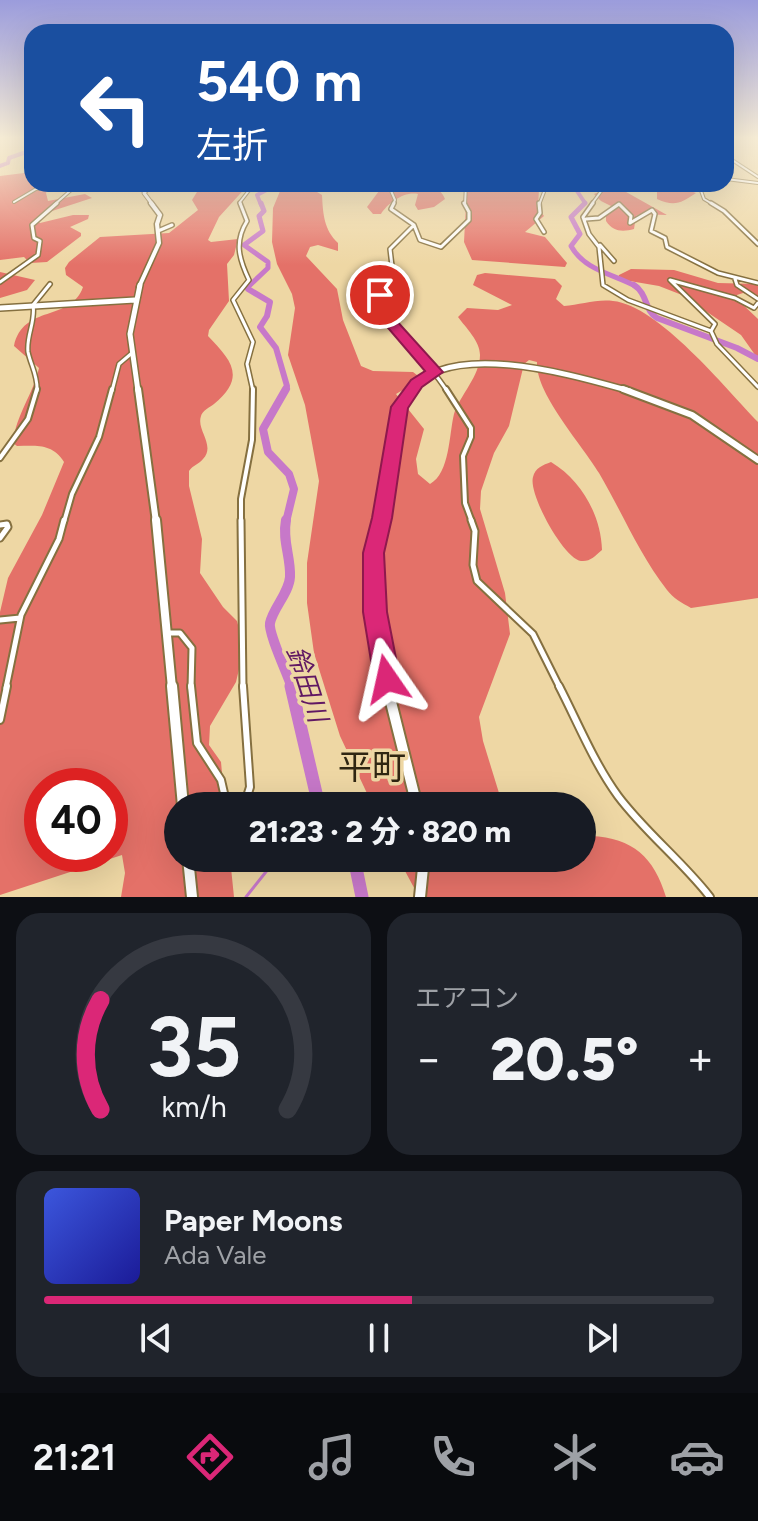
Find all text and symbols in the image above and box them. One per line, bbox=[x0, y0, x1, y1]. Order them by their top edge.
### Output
text: 540 m bbox=[196, 48, 362, 115]
icon: left bbox=[64, 56, 168, 160]
text: 左折 bbox=[196, 124, 268, 167]
pin bbox=[346, 261, 414, 329]
icon: arrive bbox=[358, 273, 402, 317]
position arrow bbox=[345, 637, 429, 721]
water label: 鈴田川 bbox=[280, 642, 335, 729]
district label: 平町 bbox=[338, 747, 406, 788]
speed limit sign: 40 bbox=[24, 768, 128, 872]
text: 21:23 · 2 分 · 820 m bbox=[249, 813, 511, 850]
text: エアコン bbox=[415, 982, 519, 1014]
text: 35 bbox=[146, 997, 241, 1097]
text: 20.5° bbox=[490, 1023, 639, 1095]
text: − bbox=[415, 1032, 442, 1085]
text: + bbox=[687, 1032, 714, 1085]
text: km/h bbox=[161, 1090, 226, 1124]
text: Paper Moons bbox=[164, 1202, 343, 1239]
text: Ada Vale bbox=[164, 1239, 267, 1271]
icon: previous bbox=[134, 1316, 178, 1360]
icon: pause bbox=[357, 1316, 401, 1360]
icon: next bbox=[580, 1316, 624, 1360]
icon: directions bbox=[182, 1429, 238, 1485]
icon: music bbox=[304, 1429, 360, 1485]
icon: phone bbox=[425, 1429, 481, 1485]
icon: climate bbox=[547, 1429, 603, 1485]
icon: car bbox=[669, 1429, 725, 1485]
text: 21:21 bbox=[33, 1436, 116, 1479]

